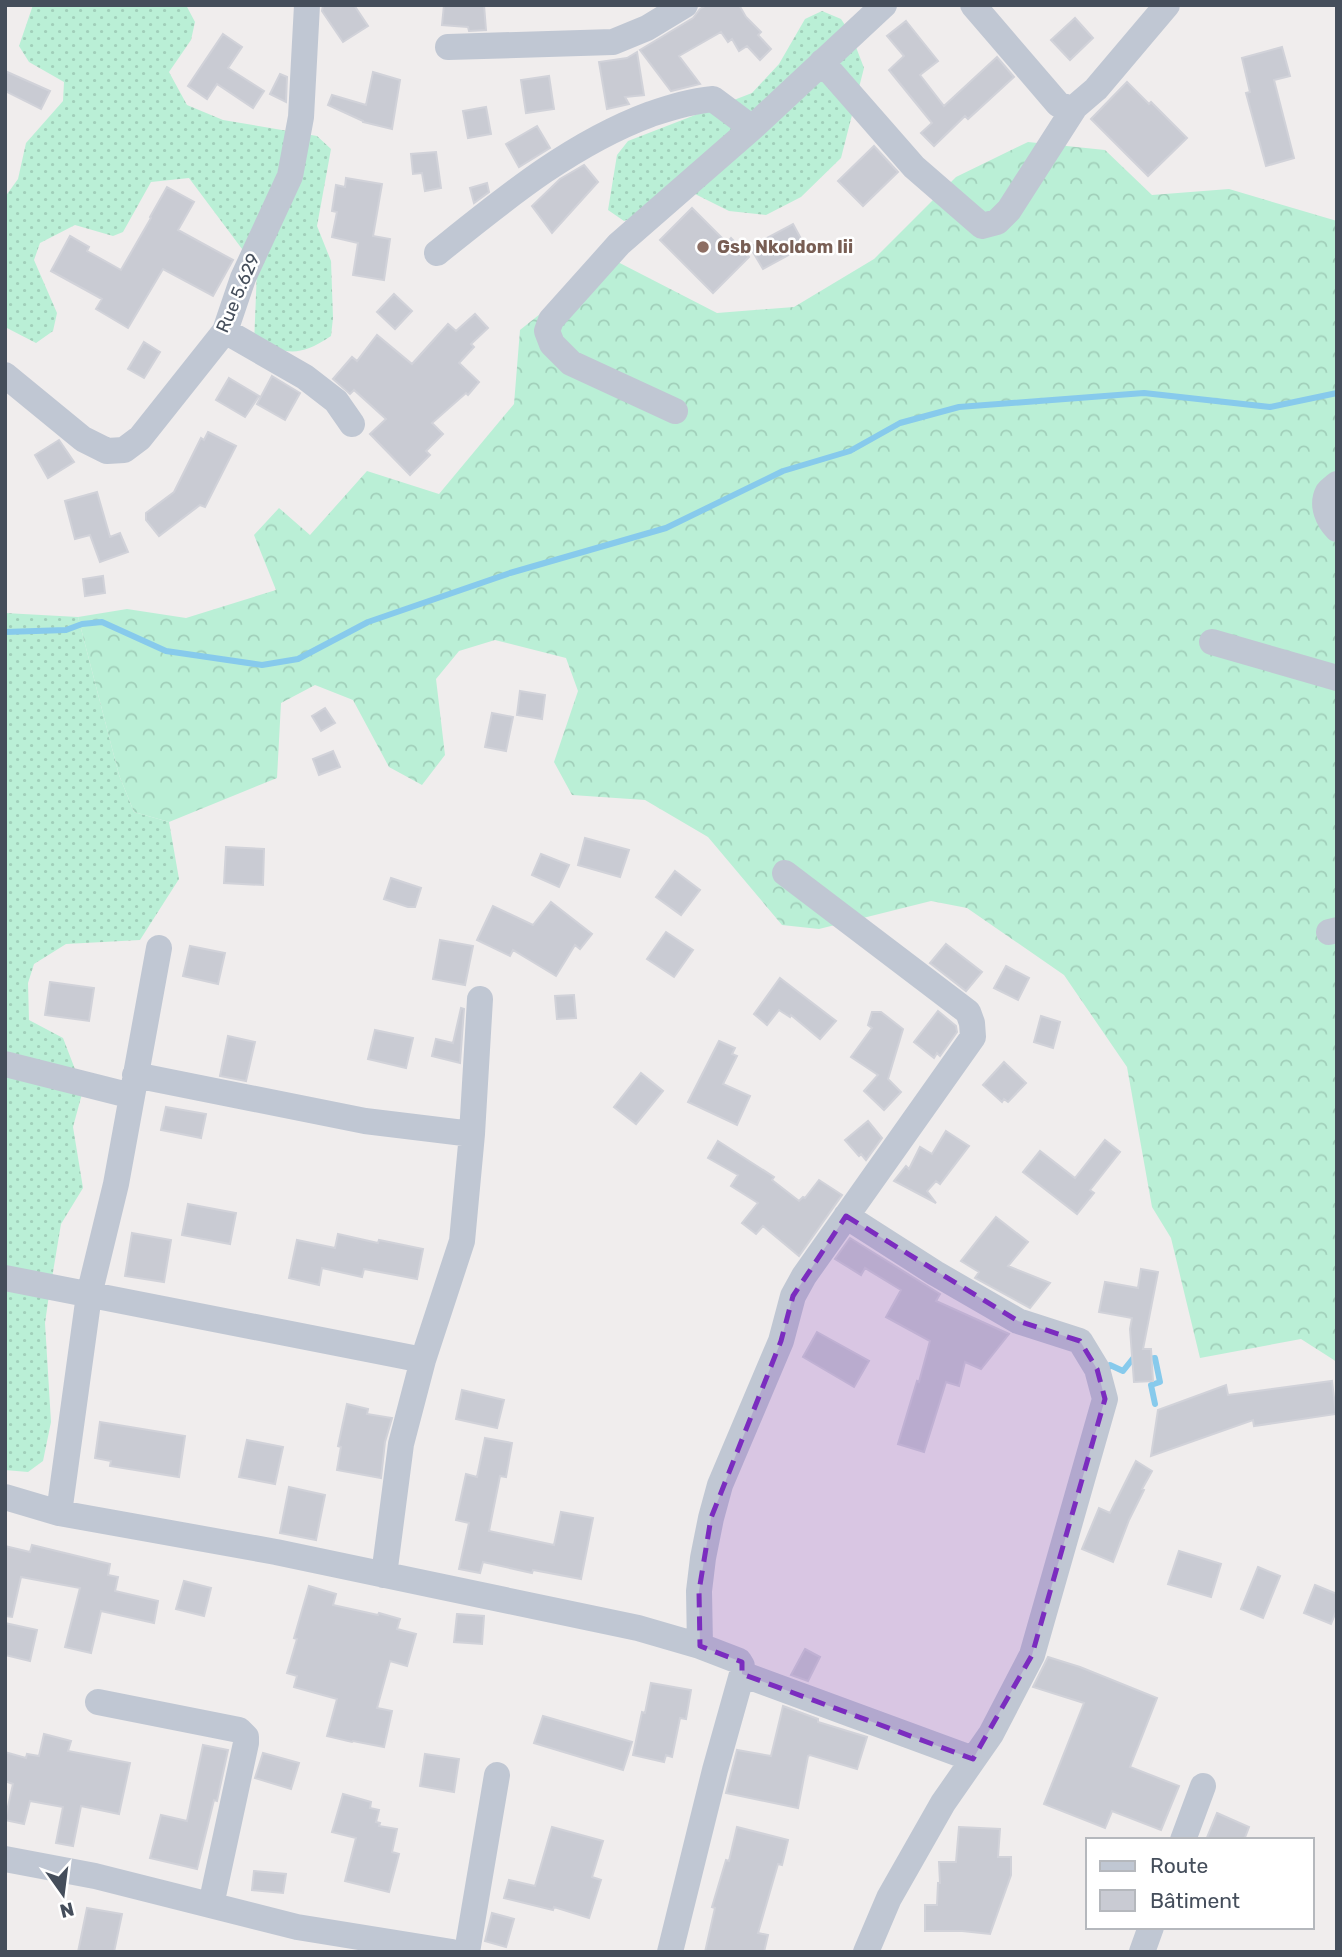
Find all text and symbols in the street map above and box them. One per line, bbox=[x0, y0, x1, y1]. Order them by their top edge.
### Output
place label: Gsb Nkoldom Iii bbox=[717, 236, 853, 258]
marker: Gsb Nkoldom Iii bbox=[695, 239, 711, 255]
street label: Rue 5.629 bbox=[211, 250, 265, 336]
legend bbox=[1086, 1838, 1314, 1929]
text: Route bbox=[1150, 1853, 1208, 1878]
north arrow bbox=[28, 1859, 98, 1929]
text: Bâtiment bbox=[1150, 1888, 1240, 1913]
text: N bbox=[58, 1897, 76, 1923]

